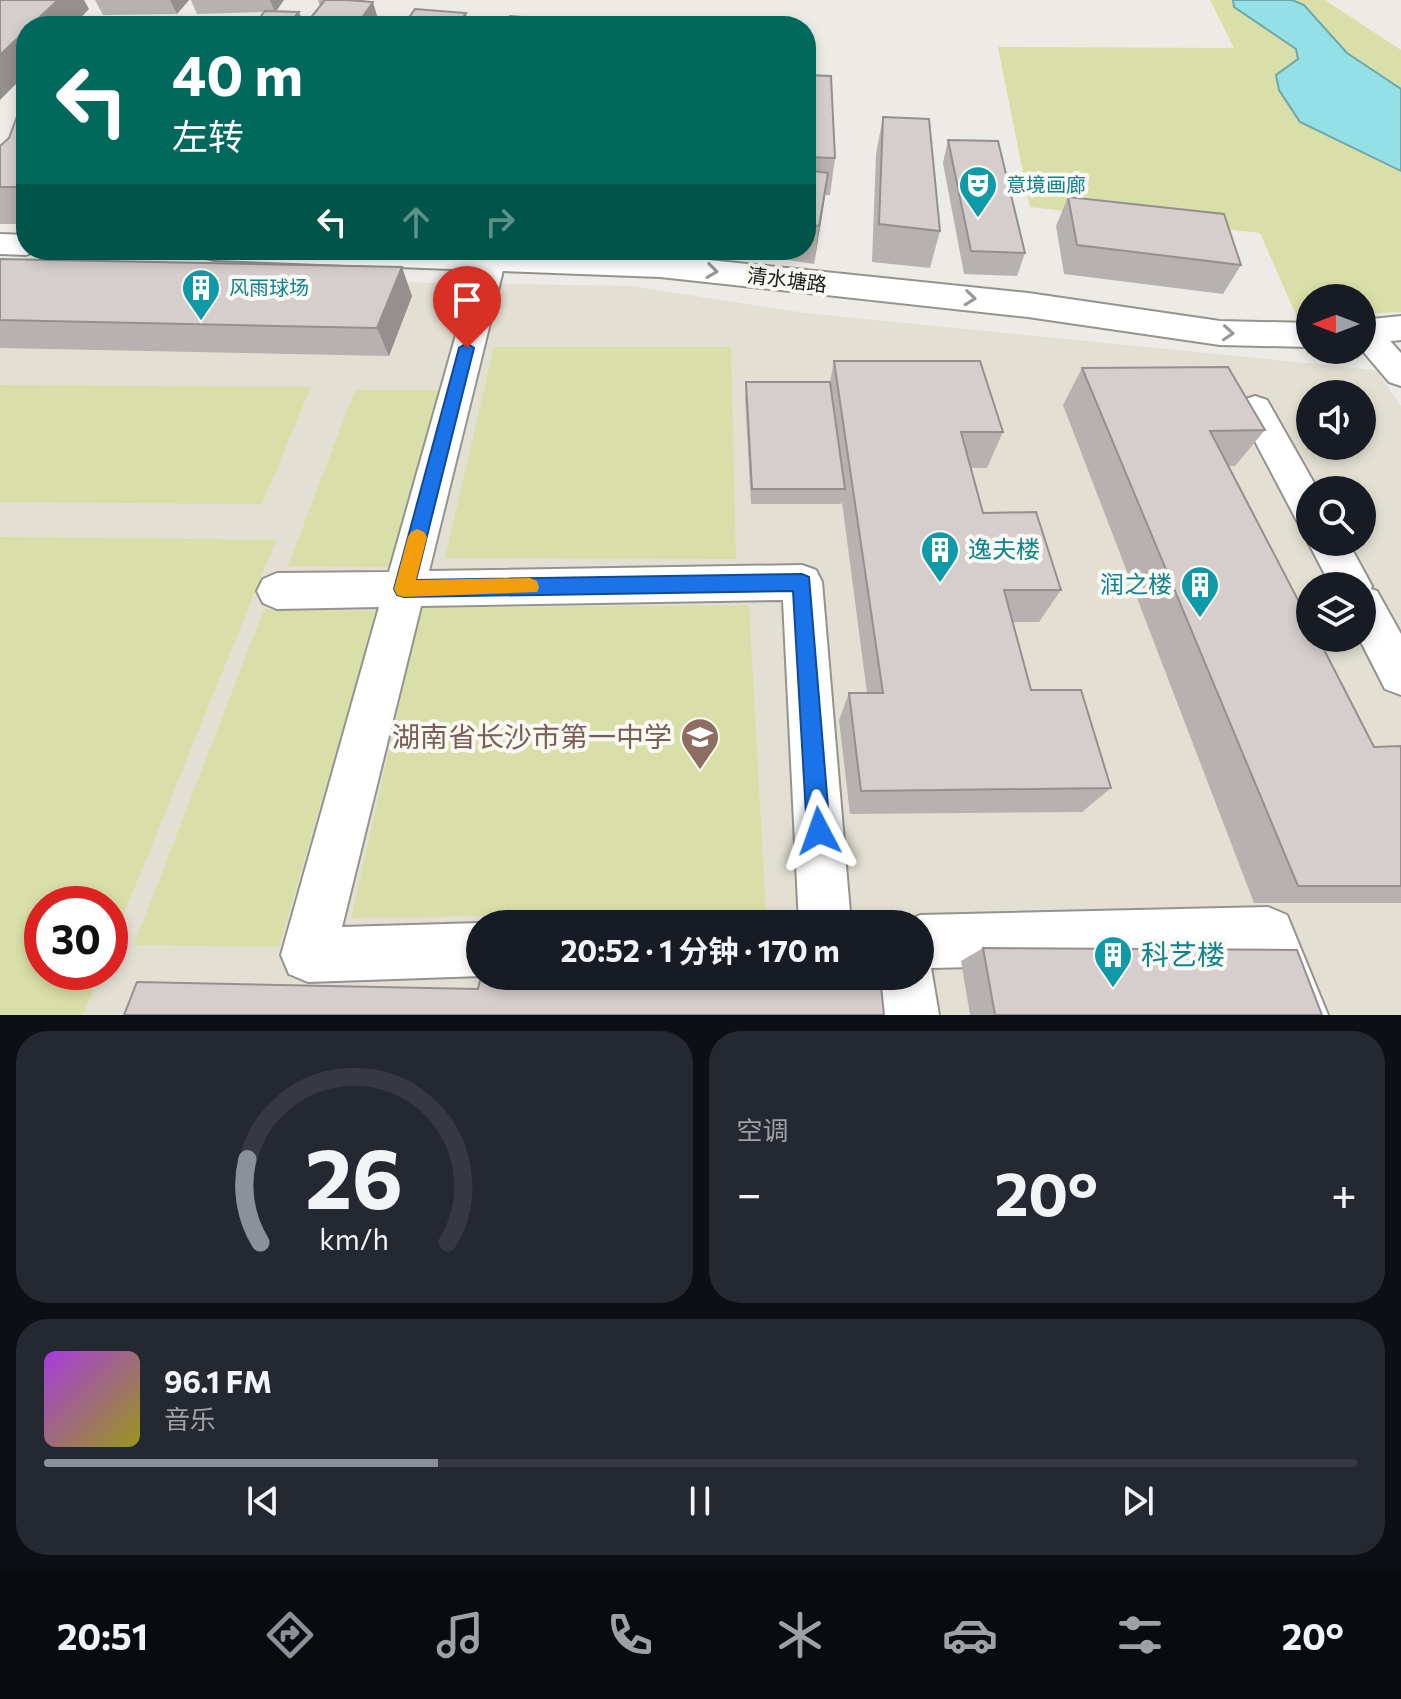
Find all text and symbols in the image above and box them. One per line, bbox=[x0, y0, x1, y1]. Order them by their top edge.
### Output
text: 40 m bbox=[172, 39, 303, 108]
icon: left bbox=[40, 48, 144, 152]
text: 左转 bbox=[172, 113, 244, 157]
theatre icon: 意境画廊 bbox=[957, 164, 999, 219]
place label: 意境画廊 bbox=[1006, 172, 1086, 196]
icon: left bbox=[310, 200, 354, 244]
icon: ahead bbox=[394, 200, 438, 244]
icon: right bbox=[478, 200, 522, 244]
street label: 清水塘路 bbox=[746, 262, 828, 296]
one-way arrow bbox=[706, 263, 719, 280]
pin bbox=[433, 266, 501, 348]
building icon: 风雨球场 bbox=[180, 267, 222, 322]
place label: 风雨球场 bbox=[229, 275, 309, 299]
icon: arrive bbox=[445, 278, 489, 322]
north arrow bbox=[1296, 284, 1376, 364]
map controls bbox=[1296, 284, 1376, 652]
one-way arrow bbox=[964, 290, 977, 307]
one-way arrow bbox=[1222, 324, 1235, 341]
button: sound bbox=[1296, 380, 1376, 460]
button: search bbox=[1296, 476, 1376, 556]
building icon: 逸夫楼 bbox=[919, 529, 961, 584]
place label: 逸夫楼 bbox=[968, 534, 1040, 563]
building icon: 润之楼 bbox=[1179, 564, 1221, 619]
place label: 润之楼 bbox=[1100, 569, 1172, 598]
button: layers bbox=[1296, 572, 1376, 652]
school or university icon: 湖南省长沙市第一中学 bbox=[679, 716, 721, 771]
place label: 湖南省长沙市第一中学 bbox=[392, 719, 672, 753]
position arrow bbox=[777, 789, 861, 873]
speed limit sign: 30 bbox=[24, 886, 128, 990]
text: 20:52 · 1 分钟 · 170 m bbox=[560, 931, 840, 968]
building icon: 科艺楼 bbox=[1092, 934, 1134, 989]
place label: 科艺楼 bbox=[1141, 937, 1225, 971]
text: 空调 bbox=[737, 1114, 789, 1145]
text: 26 bbox=[305, 1124, 403, 1226]
text: 20° bbox=[995, 1155, 1098, 1228]
text: − bbox=[737, 1165, 762, 1219]
text: + bbox=[1331, 1165, 1357, 1219]
text: km/h bbox=[319, 1221, 389, 1256]
text: 96.1 FM bbox=[164, 1362, 272, 1399]
text: 音乐 bbox=[164, 1403, 216, 1434]
icon: previous bbox=[241, 1479, 285, 1523]
icon: pause bbox=[678, 1479, 722, 1523]
icon: next bbox=[1116, 1479, 1160, 1523]
icon: directions bbox=[262, 1607, 318, 1663]
icon: music bbox=[432, 1607, 488, 1663]
icon: phone bbox=[602, 1607, 658, 1663]
icon: climate bbox=[772, 1607, 828, 1663]
icon: car bbox=[942, 1607, 998, 1663]
icon: filters bbox=[1112, 1607, 1168, 1663]
text: 20:51 bbox=[57, 1613, 148, 1657]
text: 20° bbox=[1282, 1613, 1344, 1657]

